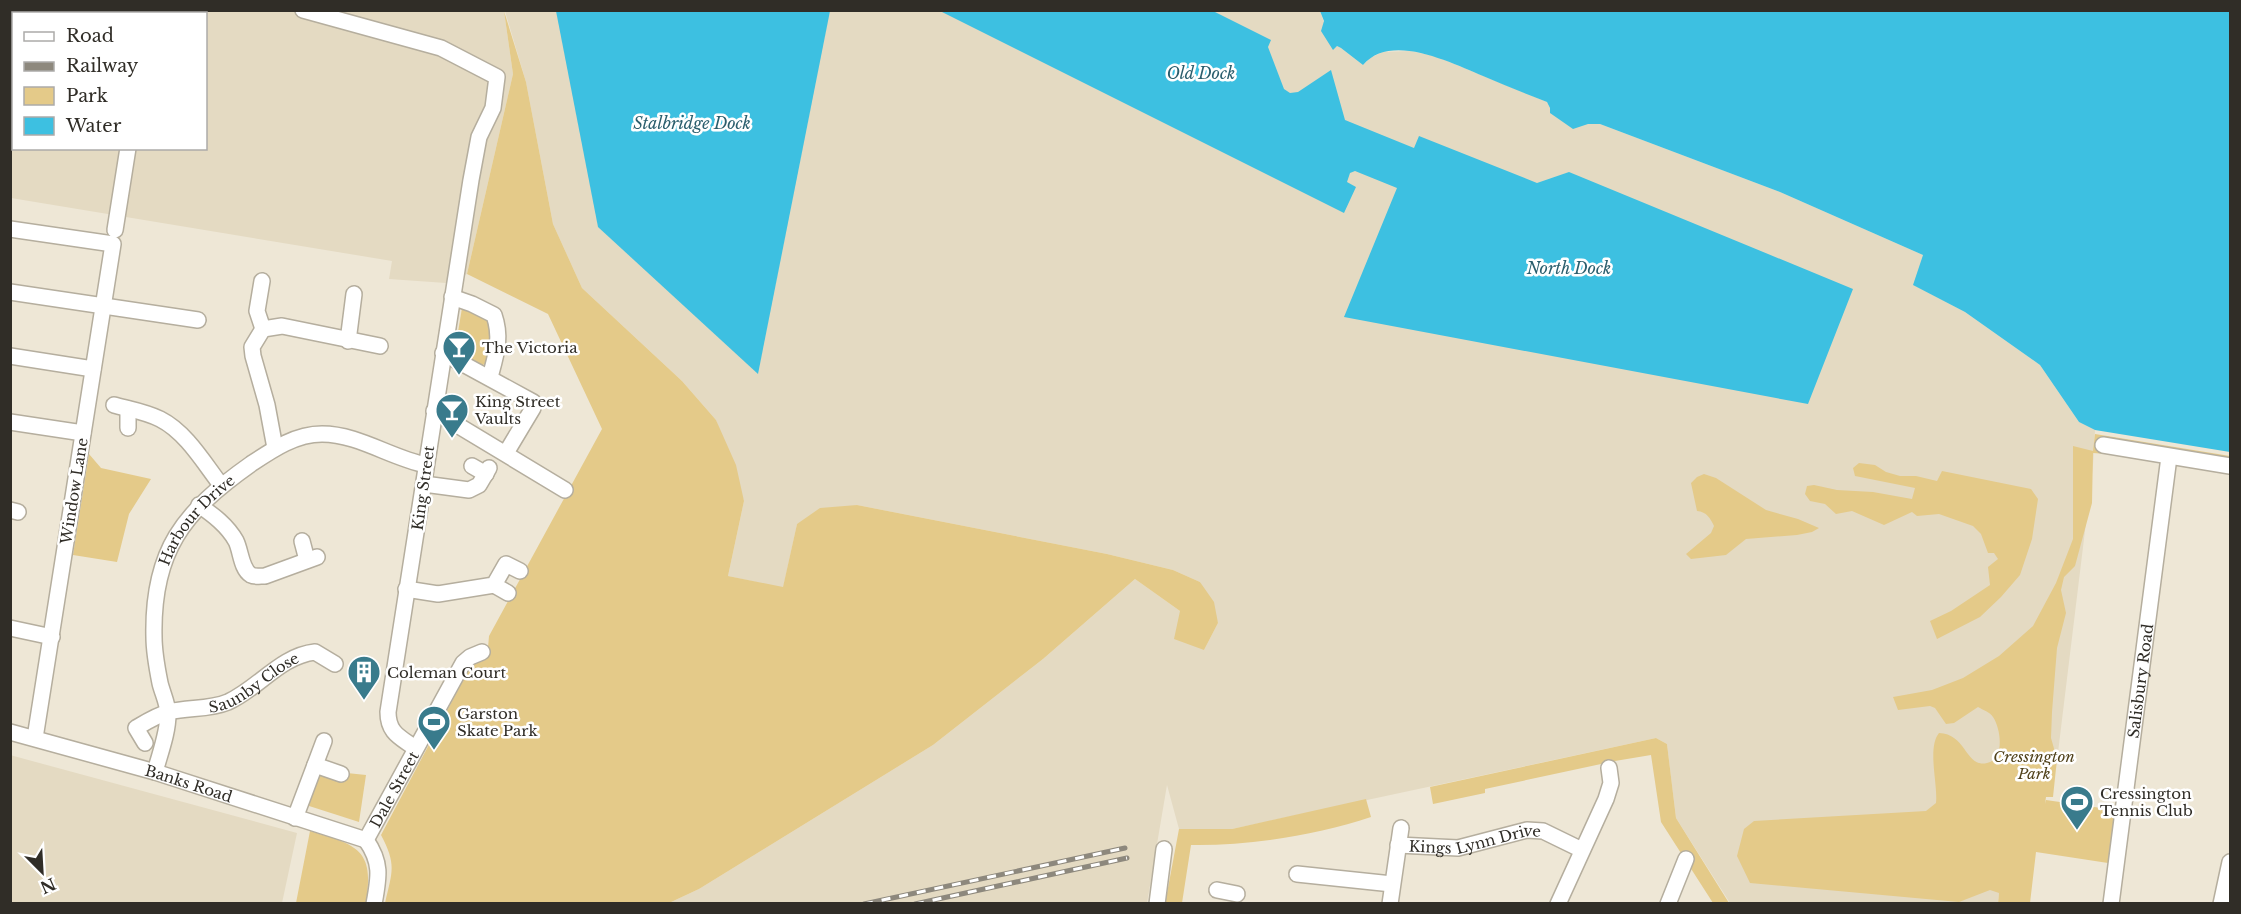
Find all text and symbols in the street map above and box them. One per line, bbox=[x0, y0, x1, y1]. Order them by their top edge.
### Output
legend bbox=[12, 12, 207, 150]
text: Road bbox=[66, 25, 114, 47]
text: Railway bbox=[66, 55, 139, 77]
water label: Old Dock bbox=[1167, 63, 1235, 83]
text: Park bbox=[66, 85, 108, 107]
water label: Stalbridge Dock bbox=[633, 113, 751, 133]
text: Water bbox=[65, 115, 122, 137]
water label: North Dock bbox=[1526, 258, 1611, 278]
bar icon: The Victoria bbox=[441, 329, 477, 376]
place label: The Victoria bbox=[482, 338, 578, 357]
bar icon: King Street Vaults bbox=[434, 392, 470, 439]
place label: King Street Vaults bbox=[474, 392, 561, 428]
street label: Window Lane bbox=[56, 436, 92, 547]
street label: King Street bbox=[408, 444, 438, 532]
street label: Harbour Drive bbox=[154, 470, 238, 568]
street label: Salisbury Road bbox=[2123, 623, 2157, 739]
street label: Saunby Close bbox=[207, 648, 302, 716]
building icon: Coleman Court bbox=[346, 654, 382, 701]
place label: Coleman Court bbox=[387, 663, 506, 682]
sports icon: Garston Skate Park bbox=[416, 704, 452, 751]
place label: Garston Skate Park bbox=[457, 704, 538, 740]
street label: Dale Street bbox=[365, 747, 423, 831]
park label: Cressington Park bbox=[1993, 747, 2075, 783]
street label: Banks Road bbox=[143, 760, 235, 806]
sports icon: Cressington Tennis Club bbox=[2059, 784, 2095, 831]
place label: Cressington Tennis Club bbox=[2100, 784, 2193, 820]
street label: Kings Lynn Drive bbox=[1408, 820, 1541, 858]
north arrow bbox=[12, 842, 72, 902]
text: N bbox=[37, 874, 59, 898]

